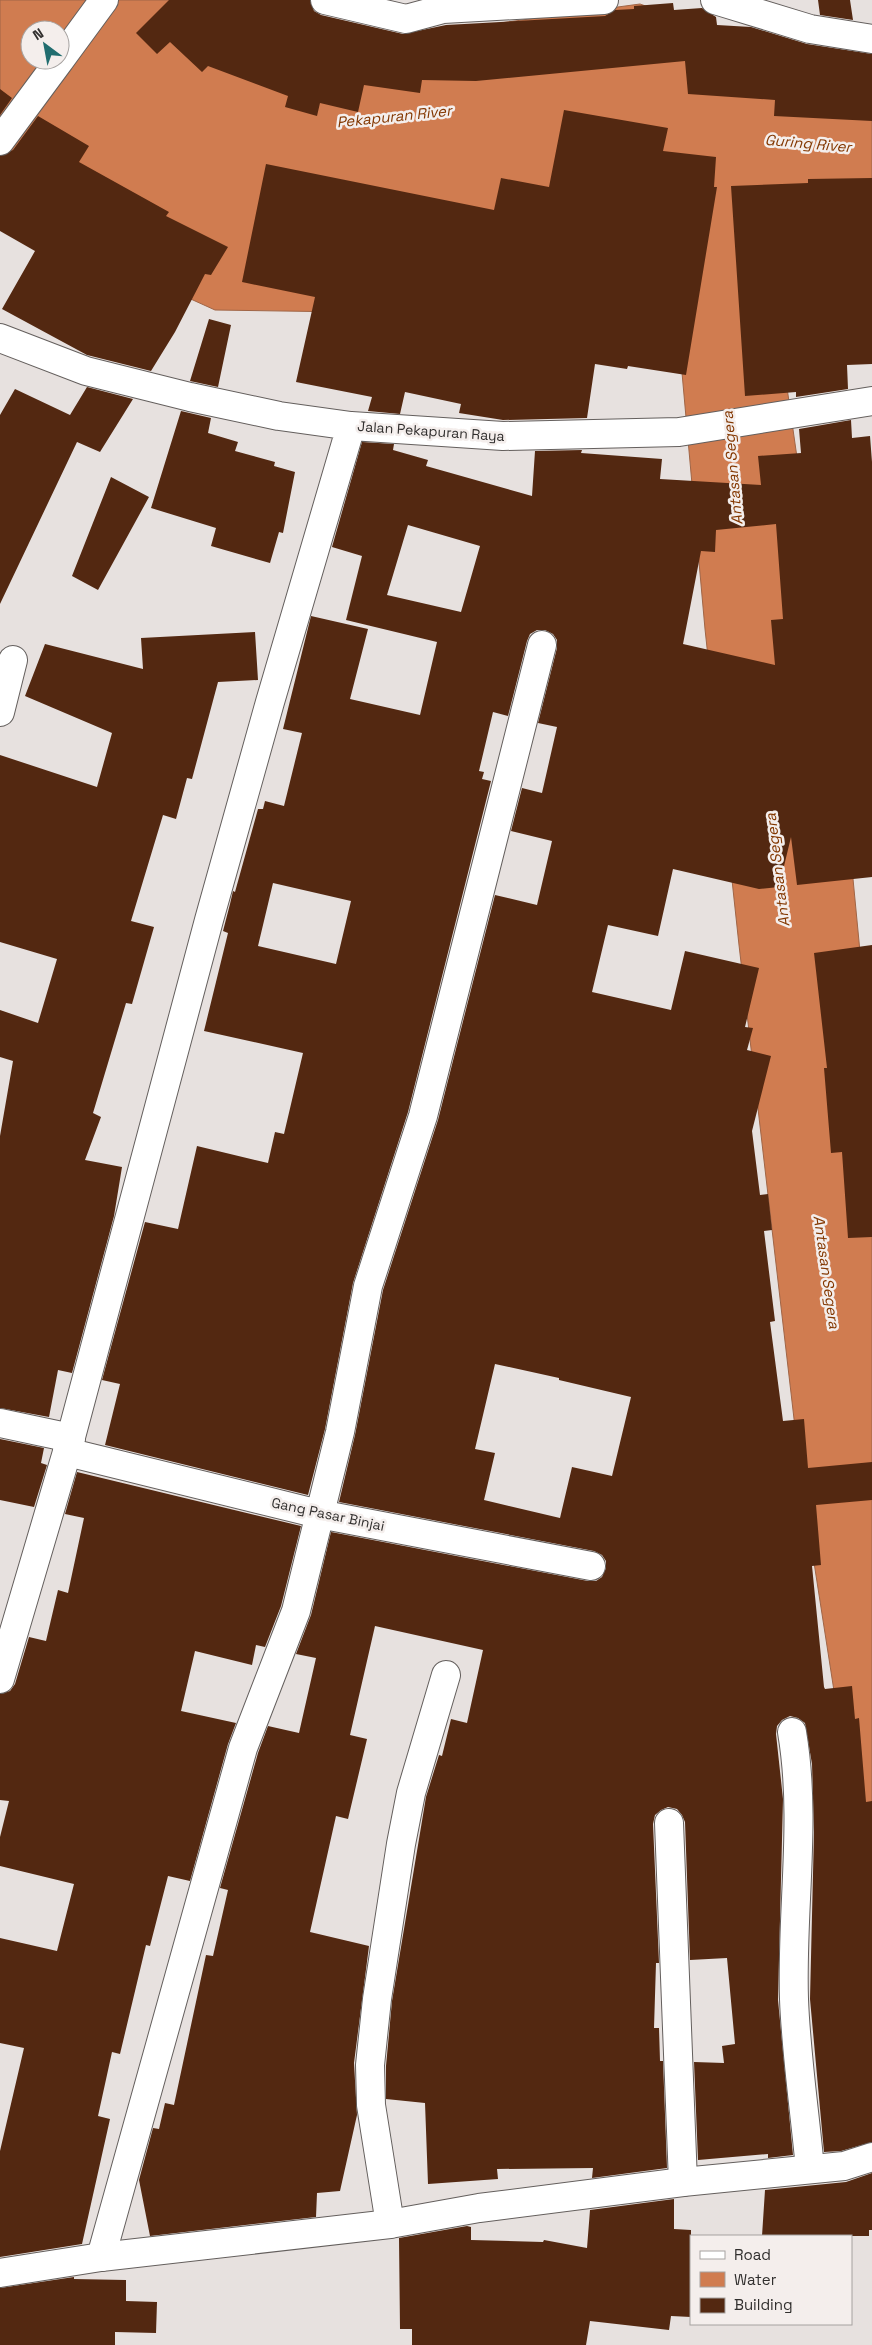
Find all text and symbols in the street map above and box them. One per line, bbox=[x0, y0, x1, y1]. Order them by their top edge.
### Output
north arrow bbox=[20, 20, 70, 70]
text: N bbox=[29, 24, 47, 44]
water label: Pekapuran River bbox=[336, 100, 454, 131]
water label: Guring River bbox=[764, 130, 853, 156]
water label: Antasan Segera bbox=[718, 410, 746, 526]
street label: Jalan Pekapuran Raya bbox=[357, 417, 505, 445]
water label: Antasan Segera bbox=[761, 812, 793, 928]
water label: Antasan Segera bbox=[810, 1214, 844, 1330]
street label: Gang Pasar Binjai bbox=[270, 1493, 386, 1535]
legend bbox=[690, 2235, 852, 2325]
text: Road bbox=[734, 2245, 771, 2264]
text: Water bbox=[734, 2270, 777, 2289]
text: Building bbox=[734, 2295, 793, 2314]

